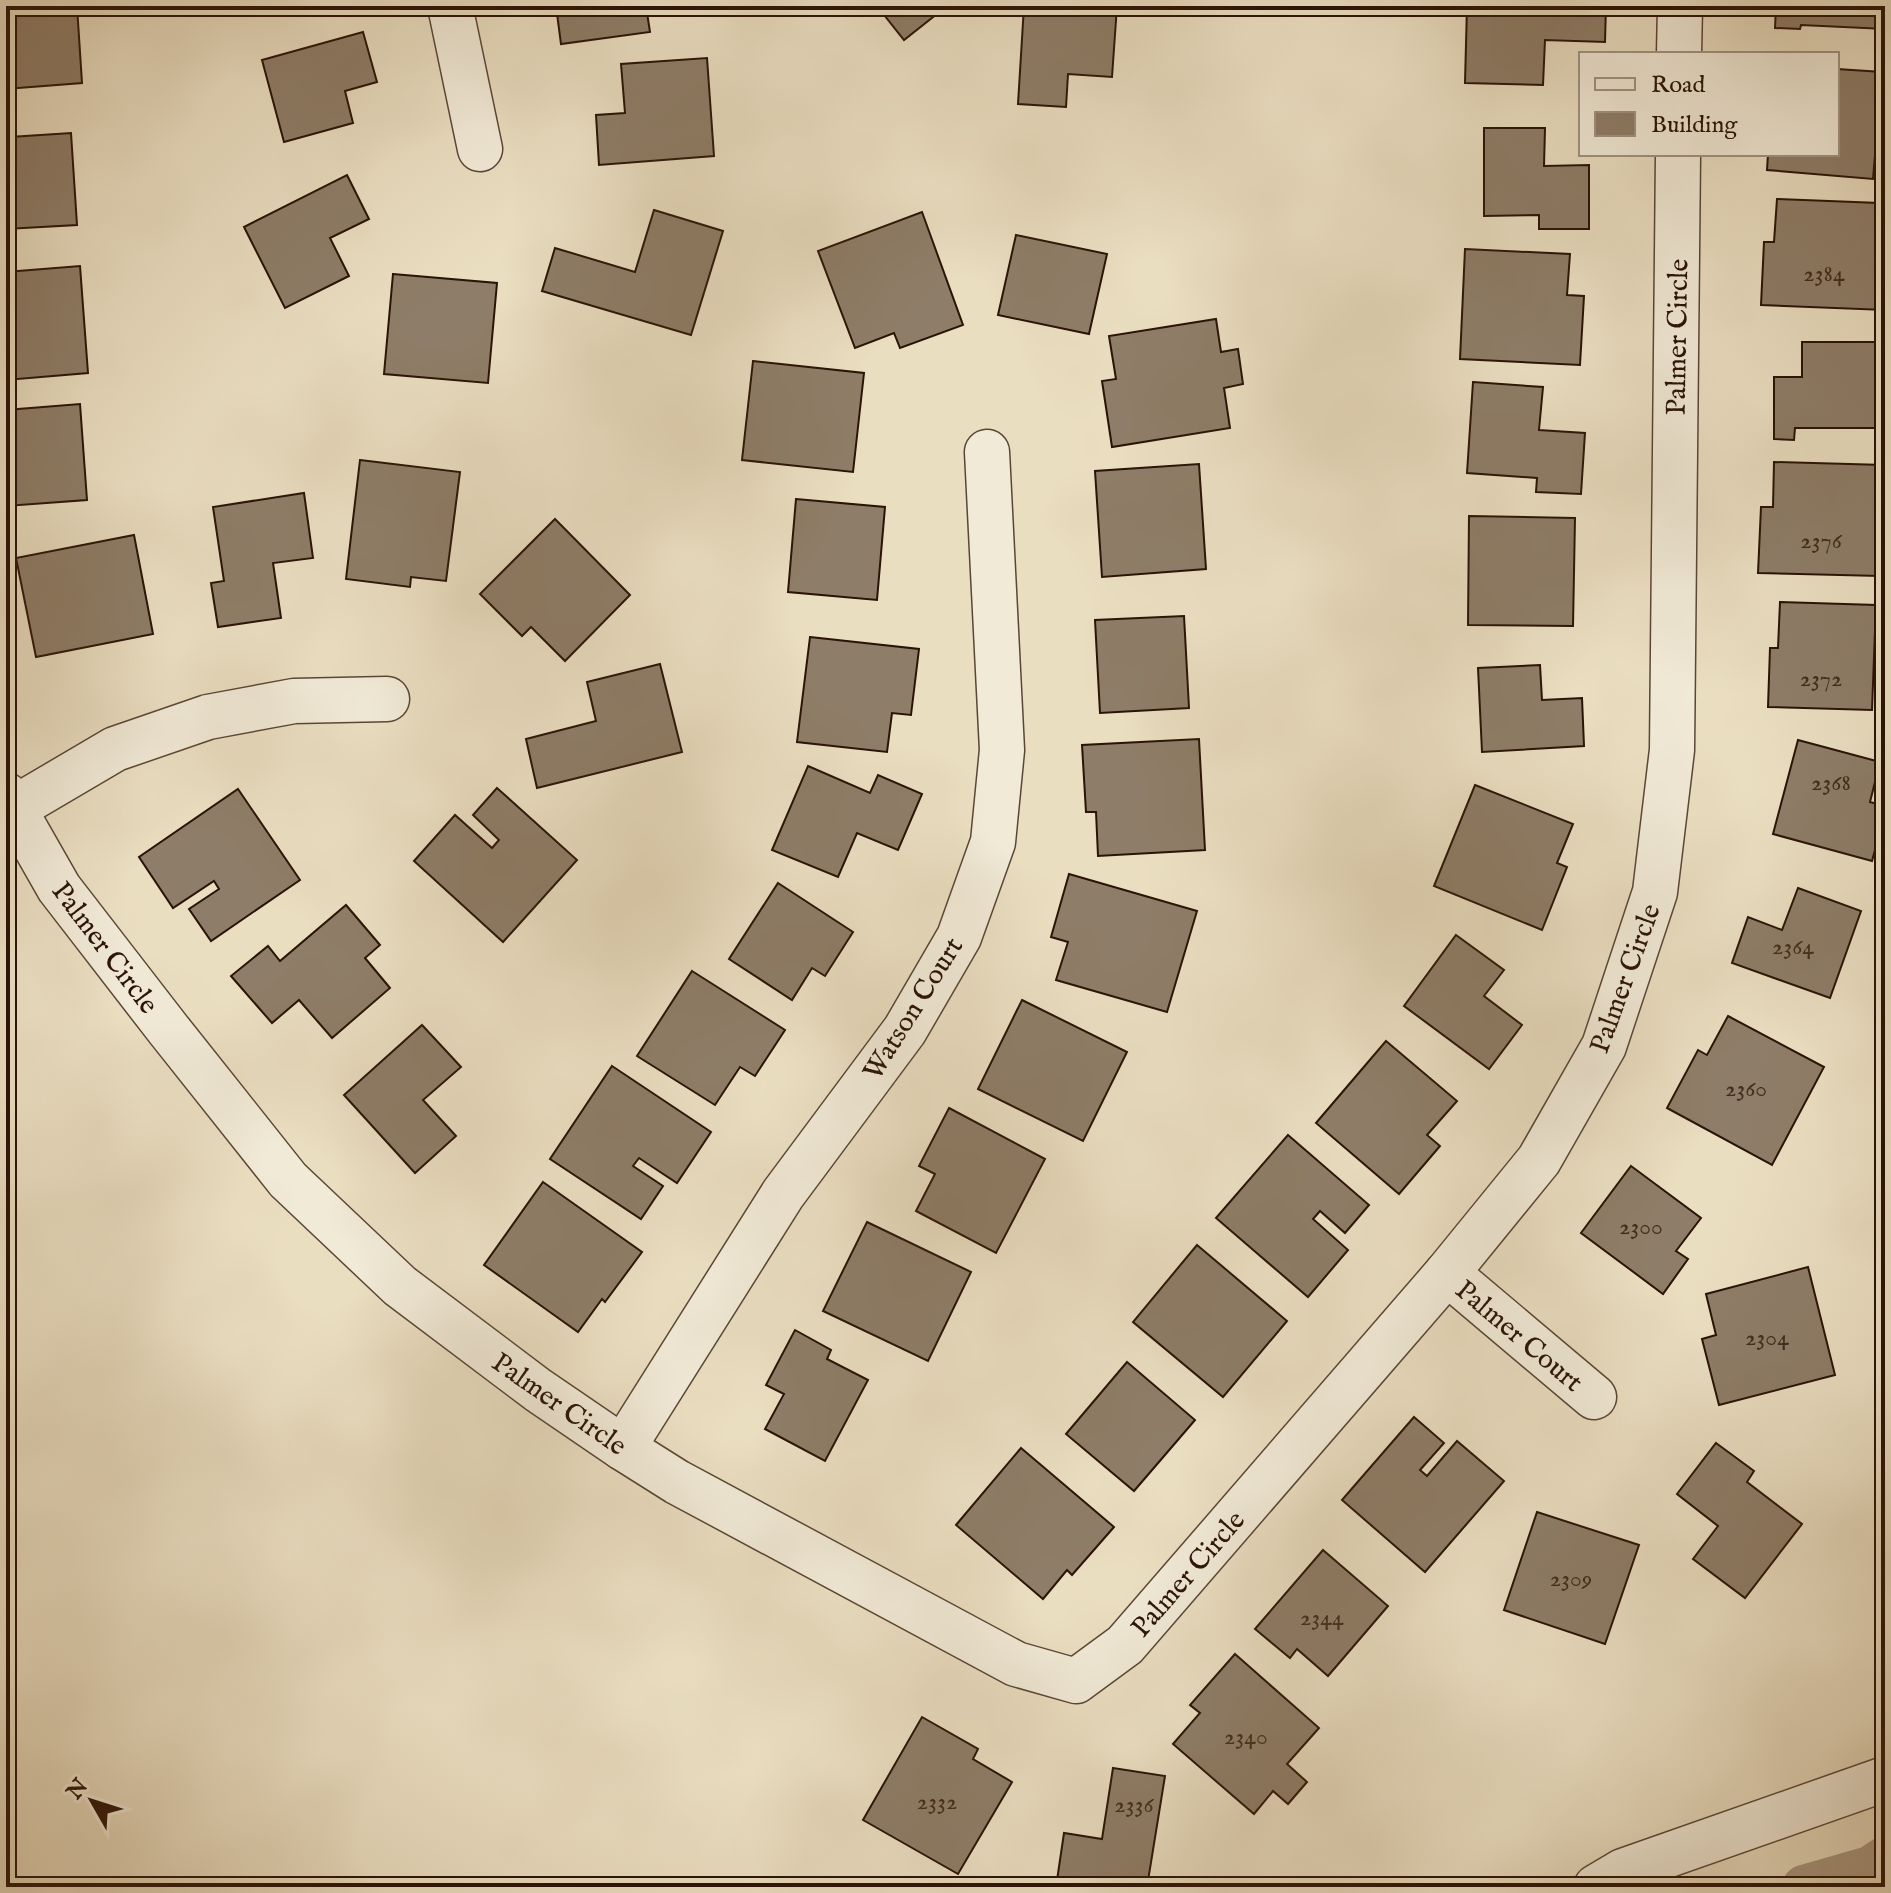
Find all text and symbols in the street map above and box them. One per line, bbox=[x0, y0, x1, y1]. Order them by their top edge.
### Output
legend bbox=[1579, 52, 1839, 156]
text: Road bbox=[1651, 70, 1705, 101]
text: Building bbox=[1651, 110, 1738, 141]
street label: Palmer Circle bbox=[1660, 258, 1697, 416]
house number: 2384 bbox=[1803, 259, 1845, 290]
house number: 2376 bbox=[1800, 526, 1843, 557]
house number: 2372 bbox=[1800, 664, 1842, 695]
house number: 2368 bbox=[1811, 768, 1851, 799]
street label: Palmer Circle bbox=[43, 875, 165, 1022]
street label: Palmer Circle bbox=[1583, 899, 1670, 1058]
street label: Watson Court bbox=[856, 931, 972, 1087]
house number: 2364 bbox=[1772, 932, 1814, 963]
house number: 2360 bbox=[1725, 1074, 1767, 1105]
house number: 2300 bbox=[1619, 1212, 1663, 1243]
street label: Palmer Court bbox=[1447, 1273, 1590, 1401]
house number: 2304 bbox=[1745, 1323, 1789, 1354]
street label: Palmer Circle bbox=[484, 1346, 633, 1464]
street label: Palmer Circle bbox=[1124, 1504, 1254, 1645]
house number: 2309 bbox=[1550, 1564, 1592, 1595]
house number: 2344 bbox=[1300, 1603, 1344, 1634]
house number: 2340 bbox=[1224, 1722, 1268, 1753]
north arrow bbox=[52, 1761, 132, 1841]
text: N bbox=[61, 1773, 95, 1807]
house number: 2332 bbox=[917, 1787, 957, 1818]
house number: 2336 bbox=[1114, 1790, 1155, 1821]

